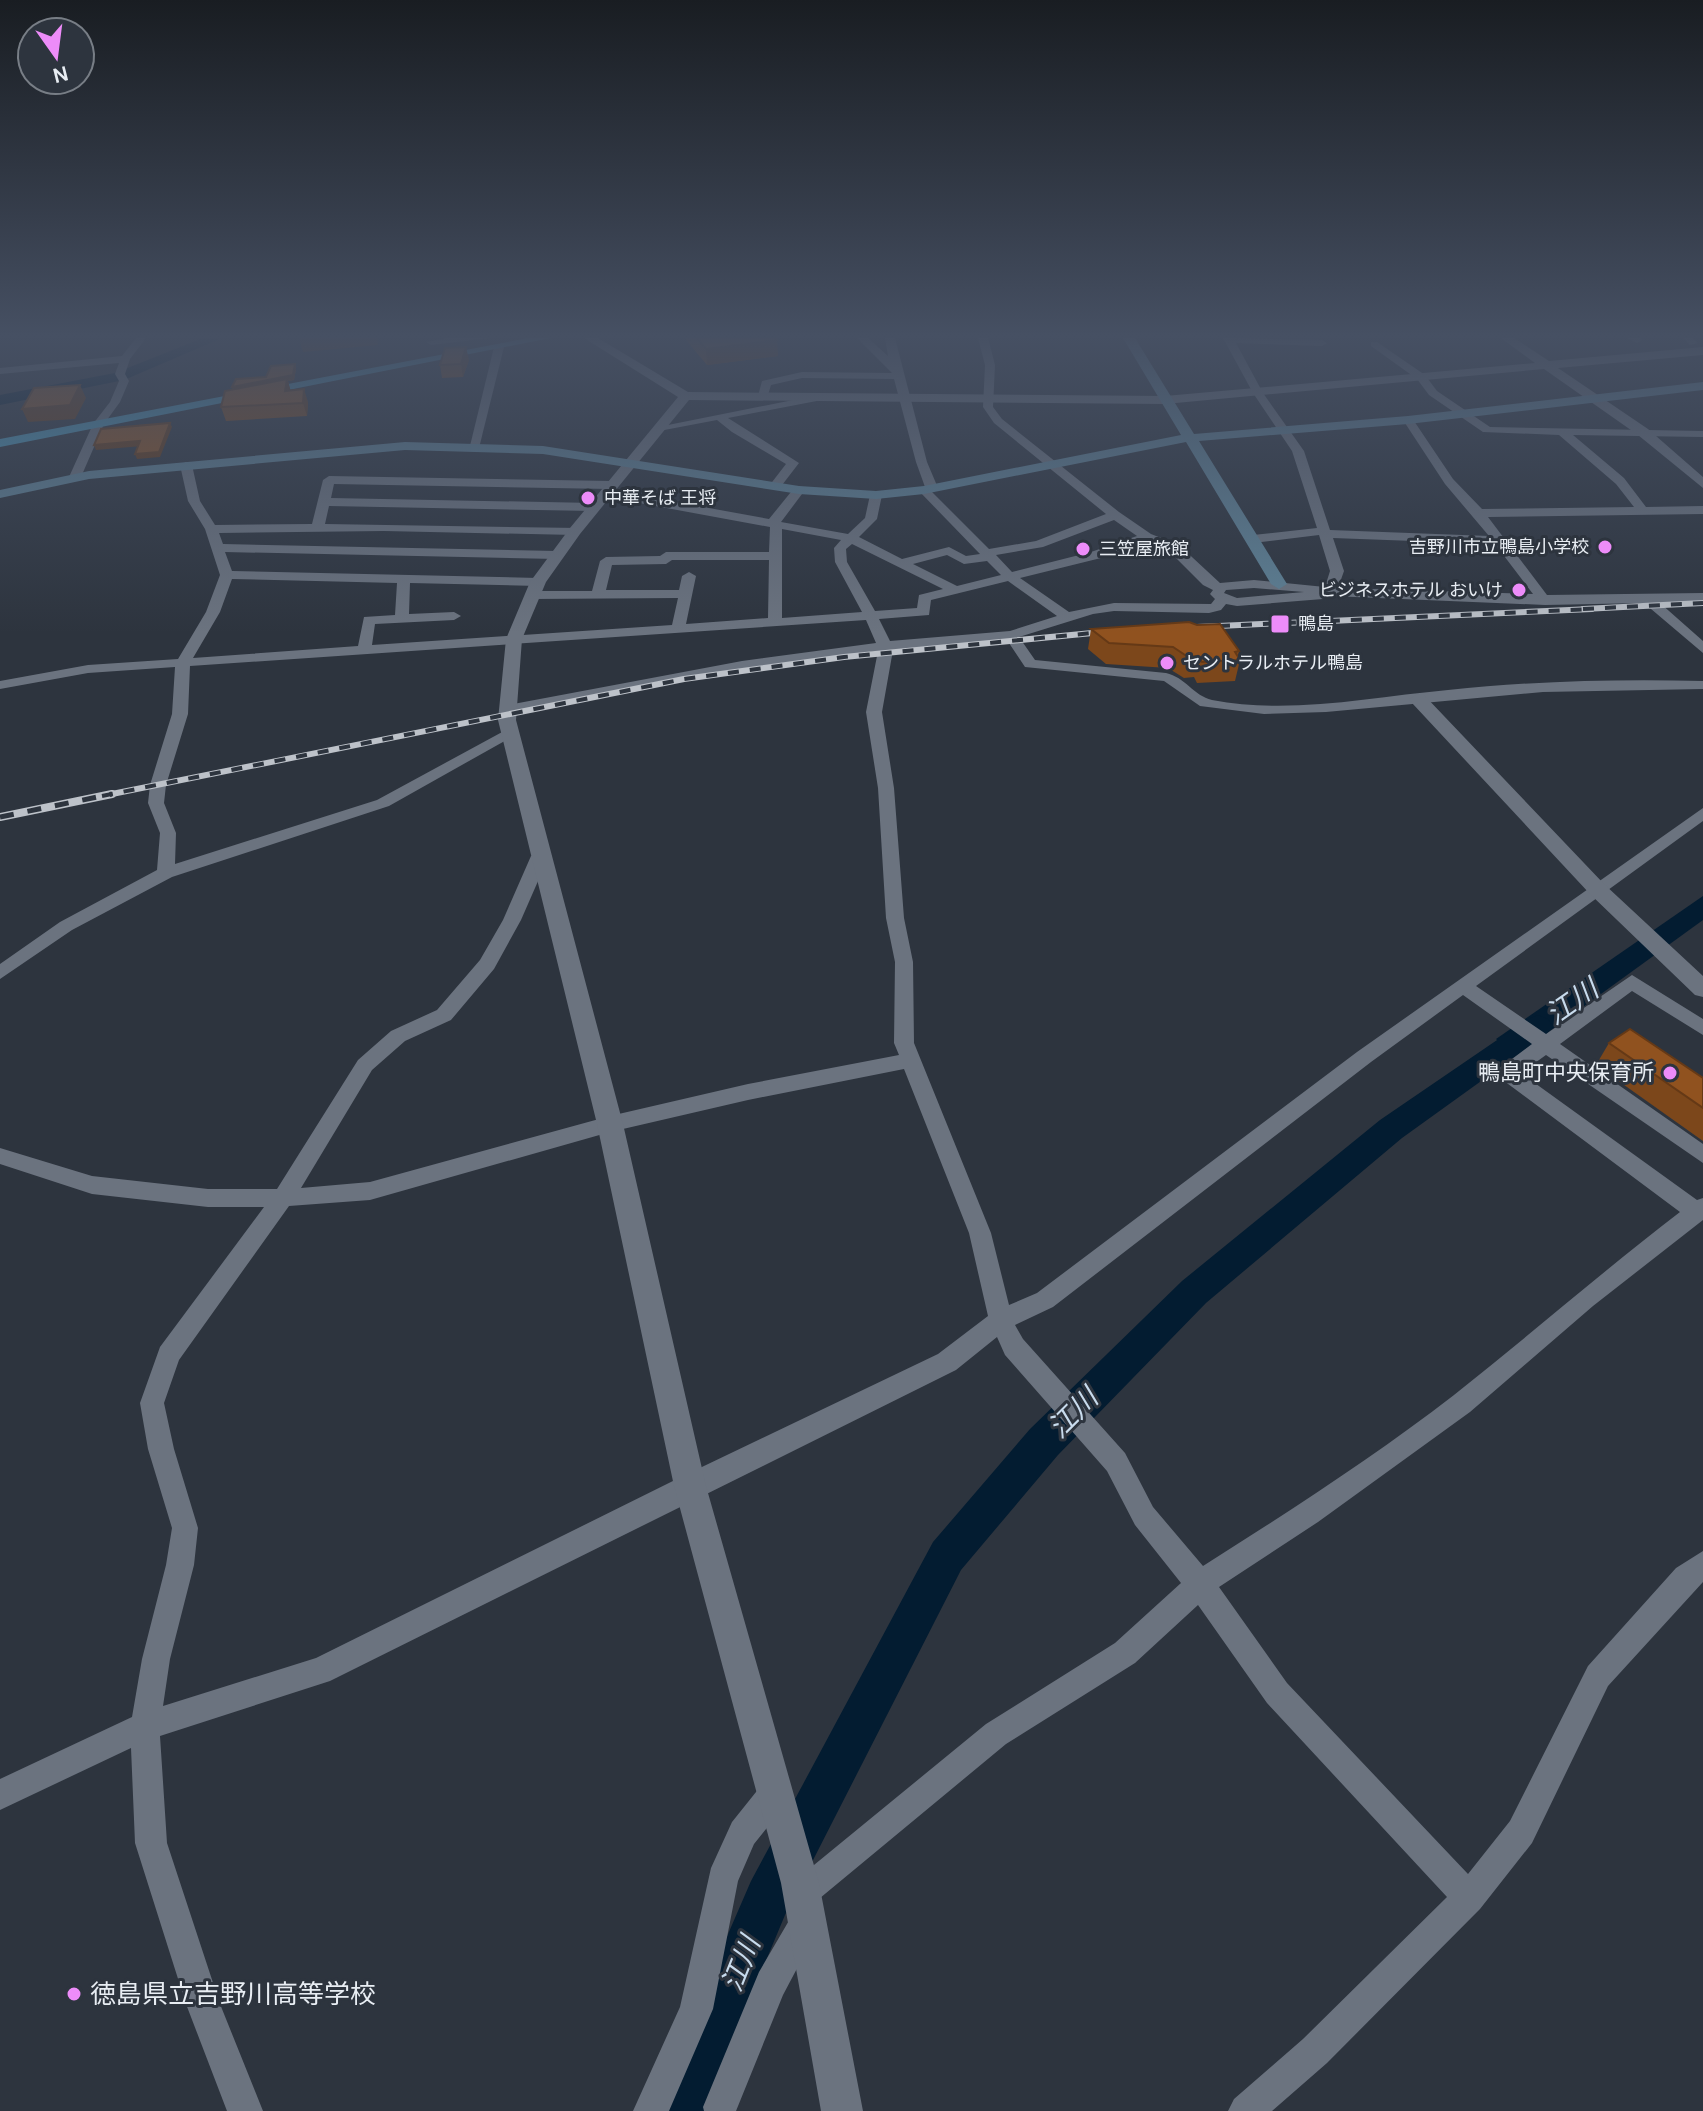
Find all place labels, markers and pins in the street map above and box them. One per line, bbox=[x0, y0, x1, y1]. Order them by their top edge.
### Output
place label: 中華そば 王将 bbox=[604, 487, 716, 509]
marker: 中華そば 王将 bbox=[579, 489, 597, 507]
place label: 吉野川市立鴨島小学校 bbox=[1409, 536, 1589, 558]
place label: 三笠屋旅館 bbox=[1099, 538, 1189, 560]
marker: 吉野川市立鴨島小学校 bbox=[1596, 538, 1614, 556]
marker: 三笠屋旅館 bbox=[1074, 540, 1092, 558]
place label: ビジネスホテル おいけ bbox=[1319, 579, 1503, 601]
marker: ビジネスホテル おいけ bbox=[1510, 581, 1528, 599]
marker: 鴨島 bbox=[1269, 613, 1291, 635]
place label: 鴨島 bbox=[1298, 613, 1334, 635]
place label: セントラルホテル鴨島 bbox=[1183, 652, 1363, 674]
marker: セントラルホテル鴨島 bbox=[1158, 654, 1176, 672]
place label: 鴨島町中央保育所 bbox=[1478, 1060, 1654, 1086]
marker: 鴨島町中央保育所 bbox=[1661, 1064, 1679, 1082]
place label: 徳島県立吉野川高等学校 bbox=[90, 1979, 376, 2010]
marker: 徳島県立吉野川高等学校 bbox=[65, 1985, 83, 2003]

